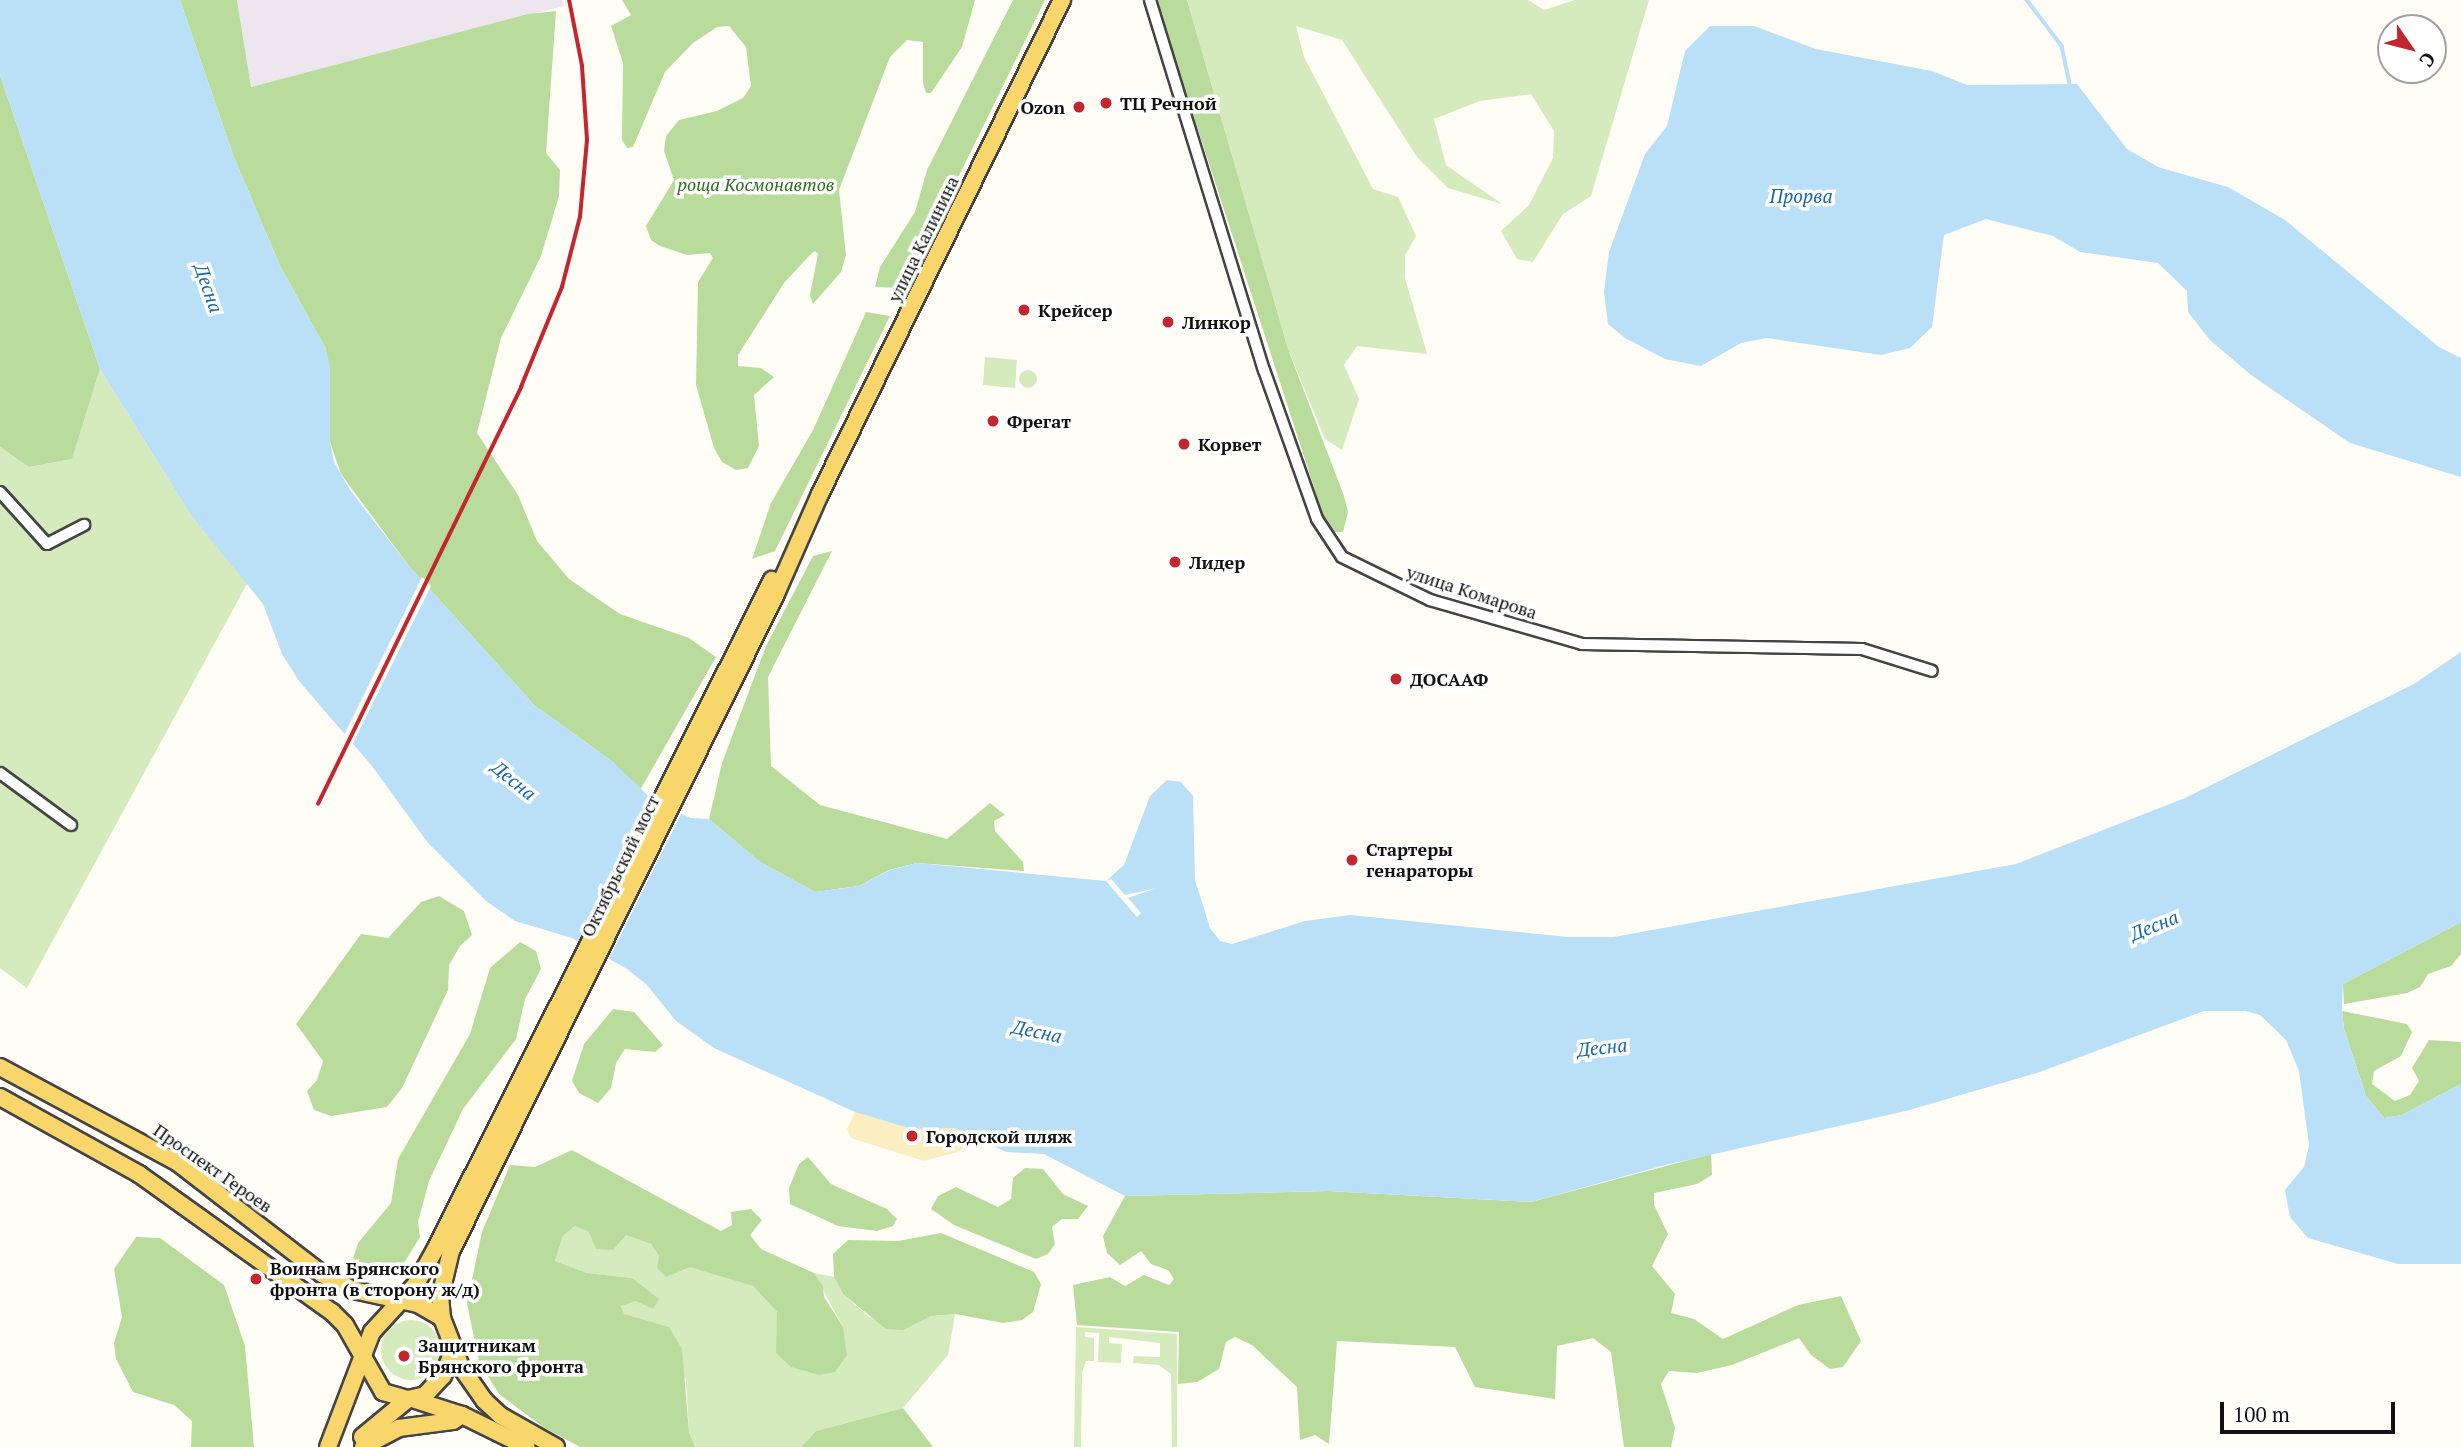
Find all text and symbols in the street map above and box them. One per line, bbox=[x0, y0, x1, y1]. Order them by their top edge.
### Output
north arrow bbox=[2377, 14, 2447, 84]
text: С bbox=[2414, 48, 2442, 72]
place label: ТЦ Речной bbox=[1120, 92, 1217, 114]
marker: ТЦ Речной bbox=[1098, 95, 1114, 111]
place label: Ozon bbox=[1020, 96, 1065, 118]
marker: Ozon bbox=[1071, 99, 1087, 115]
street label: улица Калинина bbox=[883, 172, 963, 306]
park label: роща Космонавтов bbox=[677, 173, 835, 195]
water label: Прорва bbox=[1769, 185, 1833, 207]
water label: Десна bbox=[190, 261, 228, 315]
place label: Крейсер bbox=[1038, 299, 1113, 321]
marker: Крейсер bbox=[1016, 302, 1032, 318]
place label: Линкор bbox=[1182, 311, 1251, 333]
marker: Линкор bbox=[1160, 314, 1176, 330]
place label: Фрегат bbox=[1007, 410, 1071, 432]
marker: Фрегат bbox=[985, 413, 1001, 429]
place label: Корвет bbox=[1198, 433, 1261, 455]
marker: Корвет bbox=[1176, 436, 1192, 452]
place label: Лидер bbox=[1189, 551, 1245, 573]
marker: Лидер bbox=[1167, 554, 1183, 570]
street label: улица Комарова bbox=[1404, 561, 1540, 623]
place label: ДОСААФ bbox=[1410, 668, 1488, 690]
marker: ДОСААФ bbox=[1388, 671, 1404, 687]
water label: Десна bbox=[487, 755, 541, 805]
street label: Октябрьский мост bbox=[576, 792, 664, 940]
place label: Стартеры генараторы bbox=[1366, 839, 1473, 882]
marker: Стартеры генараторы bbox=[1344, 852, 1360, 868]
water label: Десна bbox=[2126, 905, 2182, 945]
water label: Десна bbox=[1010, 1015, 1064, 1047]
water label: Десна bbox=[1576, 1033, 1628, 1061]
street label: Проспект Героев bbox=[149, 1119, 277, 1217]
place label: Городской пляж bbox=[926, 1125, 1072, 1147]
marker: Городской пляж bbox=[904, 1128, 920, 1144]
place label: Воинам Брянского фронта (в сторону ж/д) bbox=[270, 1258, 480, 1300]
marker: Воинам Брянского фронта (в сторону ж/д) bbox=[248, 1271, 264, 1287]
place label: Защитникам Брянского фронта bbox=[418, 1335, 584, 1378]
marker: Защитникам Брянского фронта bbox=[396, 1348, 412, 1364]
scale bar bbox=[2223, 1388, 2398, 1432]
text: 100 m bbox=[2233, 1400, 2290, 1428]

